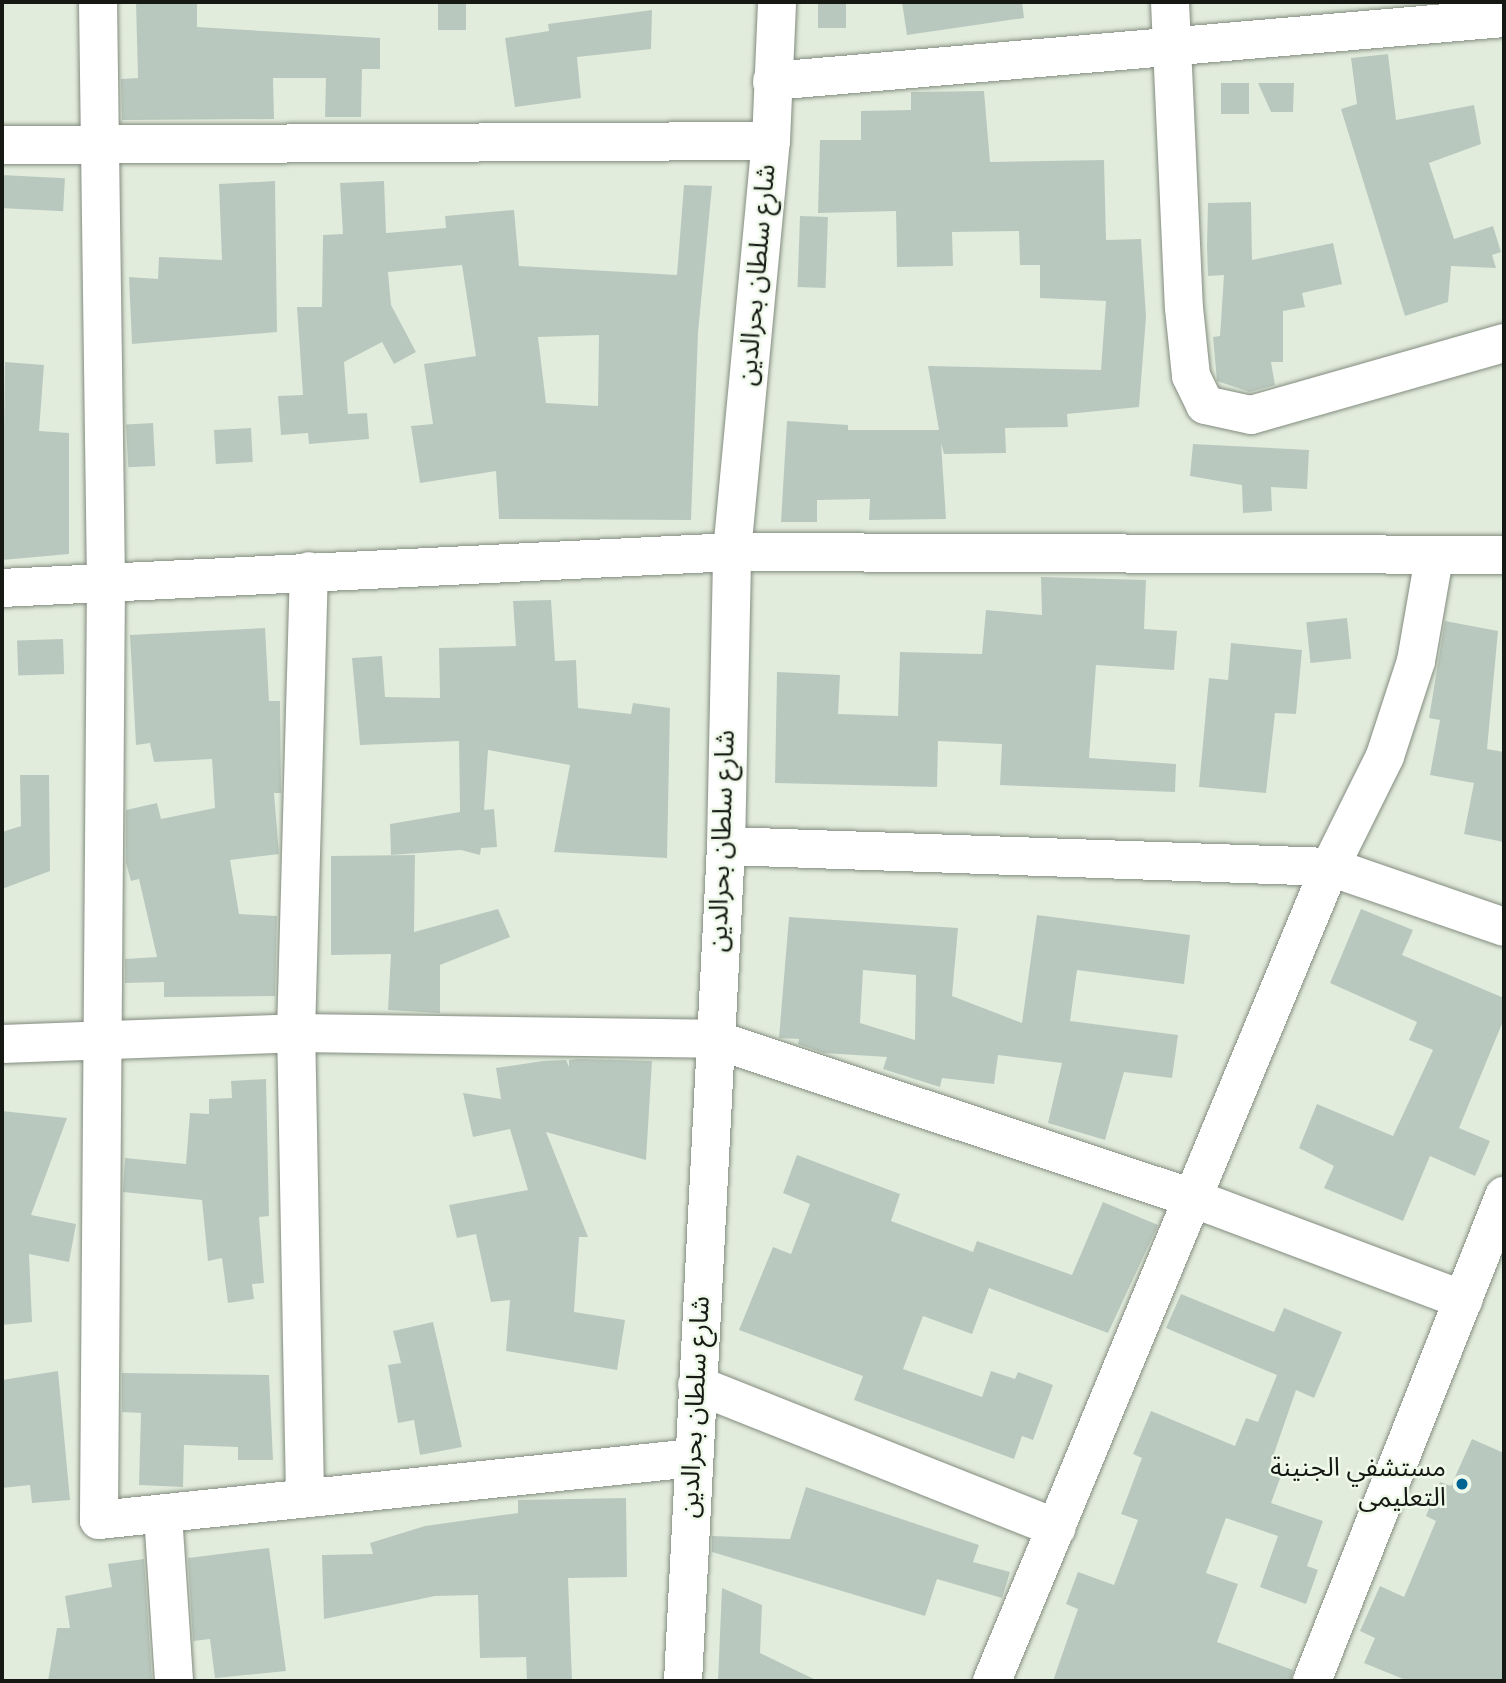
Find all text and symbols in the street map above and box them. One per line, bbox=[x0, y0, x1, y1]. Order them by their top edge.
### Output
street label: شارع سلطان بحرالدين bbox=[733, 163, 783, 387]
street label: شارع سلطان بحرالدين bbox=[704, 729, 742, 953]
street label: شارع سلطان بحرالدين bbox=[675, 1295, 717, 1519]
place label: مستشفي الجنينة التعليمى bbox=[1270, 1453, 1446, 1514]
marker: مستشفي الجنينة التعليمى bbox=[1452, 1474, 1472, 1494]

